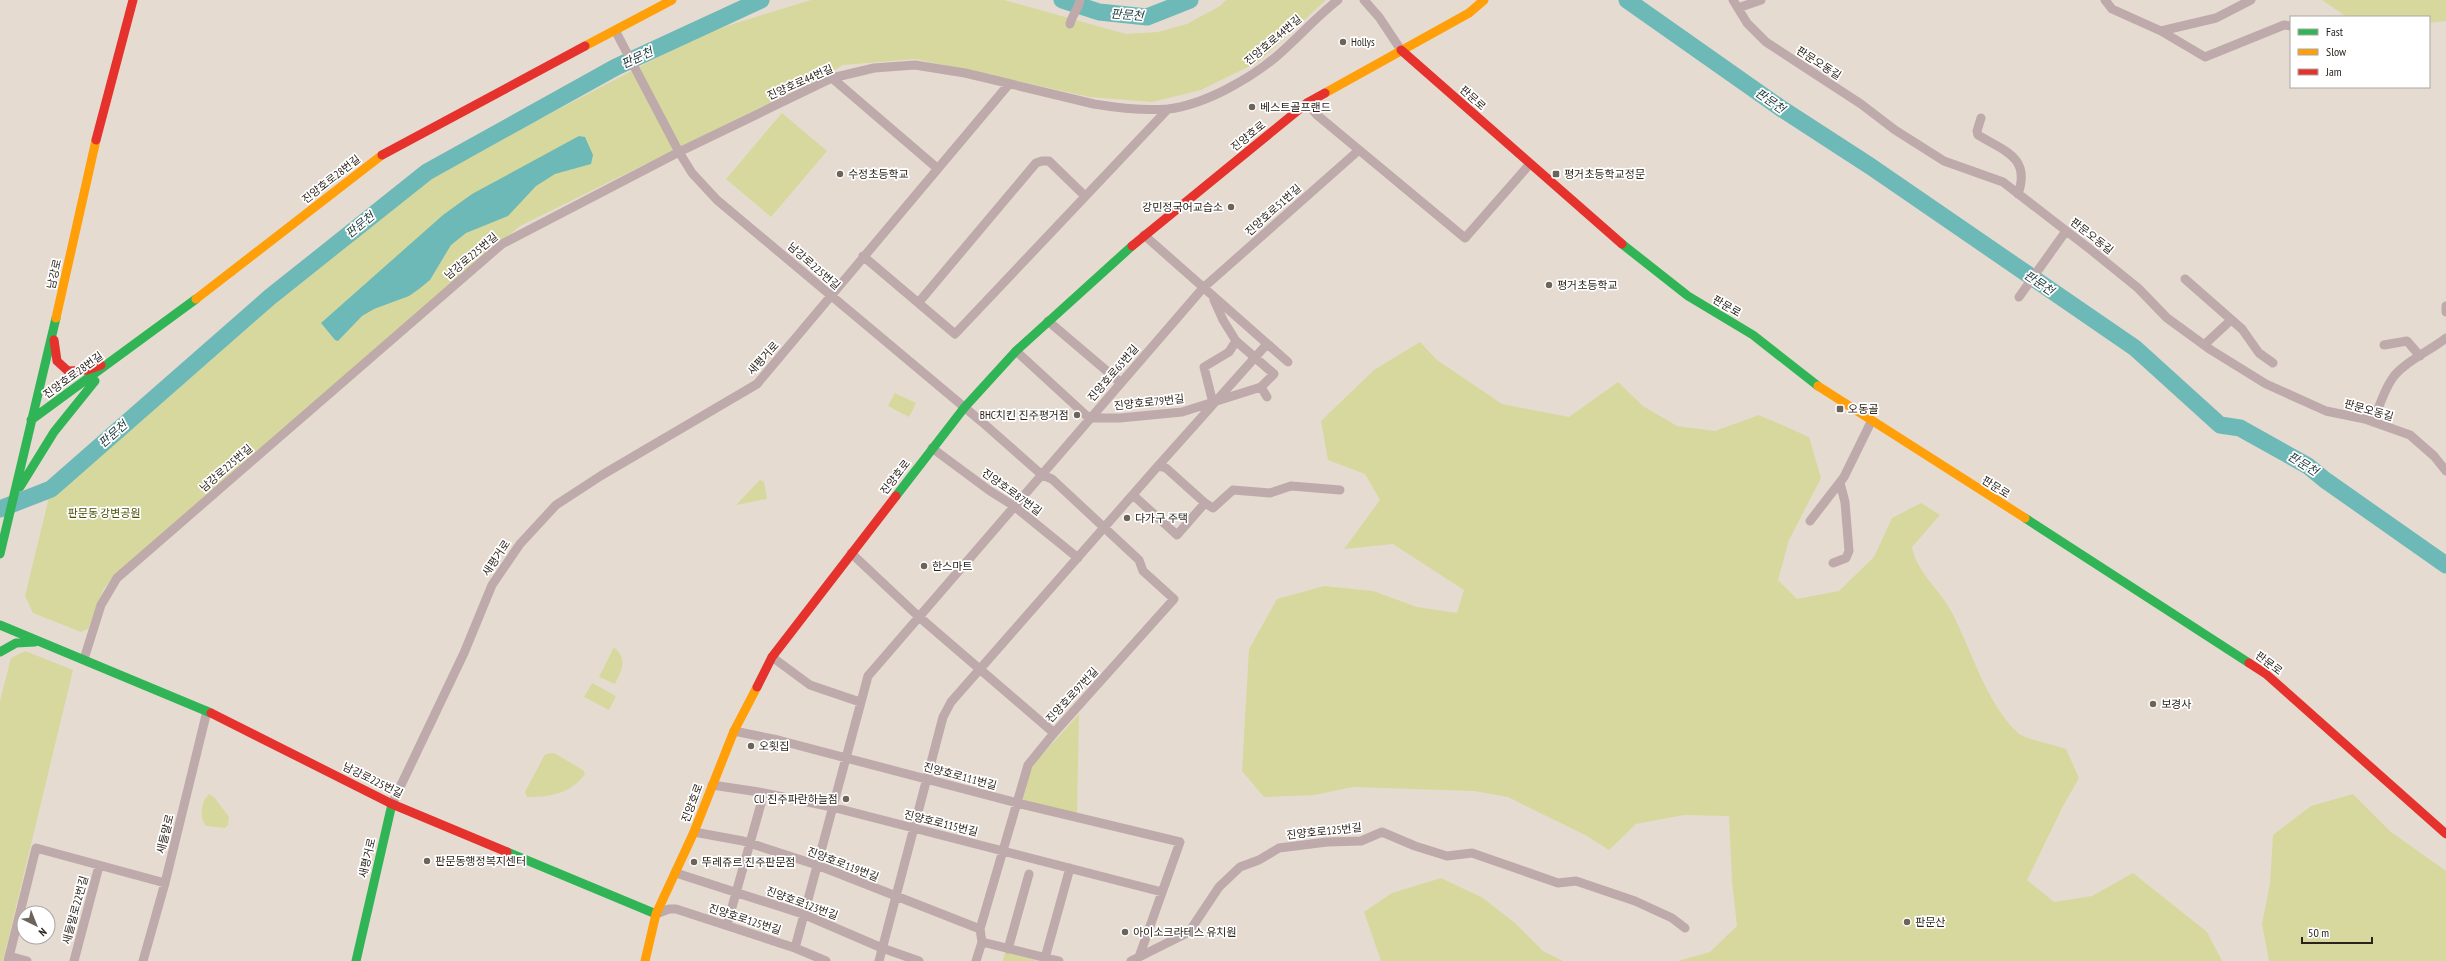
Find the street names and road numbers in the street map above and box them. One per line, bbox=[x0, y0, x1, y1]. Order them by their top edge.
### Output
street label: 진양호로44번길 bbox=[1241, 12, 1305, 68]
street label: 판문오동길 bbox=[1794, 43, 1844, 83]
street label: 진양호로44번길 bbox=[765, 61, 835, 103]
street label: 판문로 bbox=[1457, 83, 1489, 113]
street label: 진양호로 bbox=[1228, 118, 1268, 154]
street label: 진양호로28번길 bbox=[299, 152, 363, 206]
street label: 진양호로51번길 bbox=[1242, 181, 1304, 239]
street label: 판문오동길 bbox=[2068, 215, 2116, 257]
street label: 남강로225번길 bbox=[441, 230, 501, 282]
street label: 남강로225번길 bbox=[785, 239, 843, 293]
street label: 남강로 bbox=[44, 258, 64, 290]
street label: 판문로 bbox=[1710, 292, 1744, 320]
street label: 새평거로 bbox=[744, 338, 782, 378]
street label: 진양호로65번길 bbox=[1085, 342, 1141, 404]
street label: 진양호로28번길 bbox=[40, 349, 106, 401]
street label: 진양호로79번길 bbox=[1113, 391, 1185, 413]
street label: 판문오동길 bbox=[2343, 396, 2395, 424]
street label: 남강로225번길 bbox=[197, 441, 255, 495]
street label: 진양호로 bbox=[877, 457, 913, 497]
street label: 진양호로87번길 bbox=[979, 466, 1045, 518]
street label: 판문로 bbox=[1979, 473, 2013, 501]
street label: 새평거로 bbox=[479, 537, 513, 579]
street label: 판문로 bbox=[2253, 648, 2285, 678]
street label: 진양호로97번길 bbox=[1043, 664, 1101, 726]
street label: 남강로225번길 bbox=[341, 759, 405, 801]
street label: 진양호로111번길 bbox=[922, 759, 998, 793]
street label: 진양호로 bbox=[678, 782, 706, 824]
street label: 진양호로115번길 bbox=[903, 807, 979, 839]
street label: 새들말로 bbox=[153, 813, 177, 855]
street label: 진양호로125번길 bbox=[1286, 820, 1362, 842]
street label: 새평거로 bbox=[356, 837, 378, 879]
street label: 진양호로119번길 bbox=[805, 844, 881, 884]
street label: 새들말로22번길 bbox=[59, 874, 91, 946]
street label: 진양호로123번길 bbox=[764, 883, 840, 923]
street label: 진양호로125번길 bbox=[707, 901, 783, 937]

